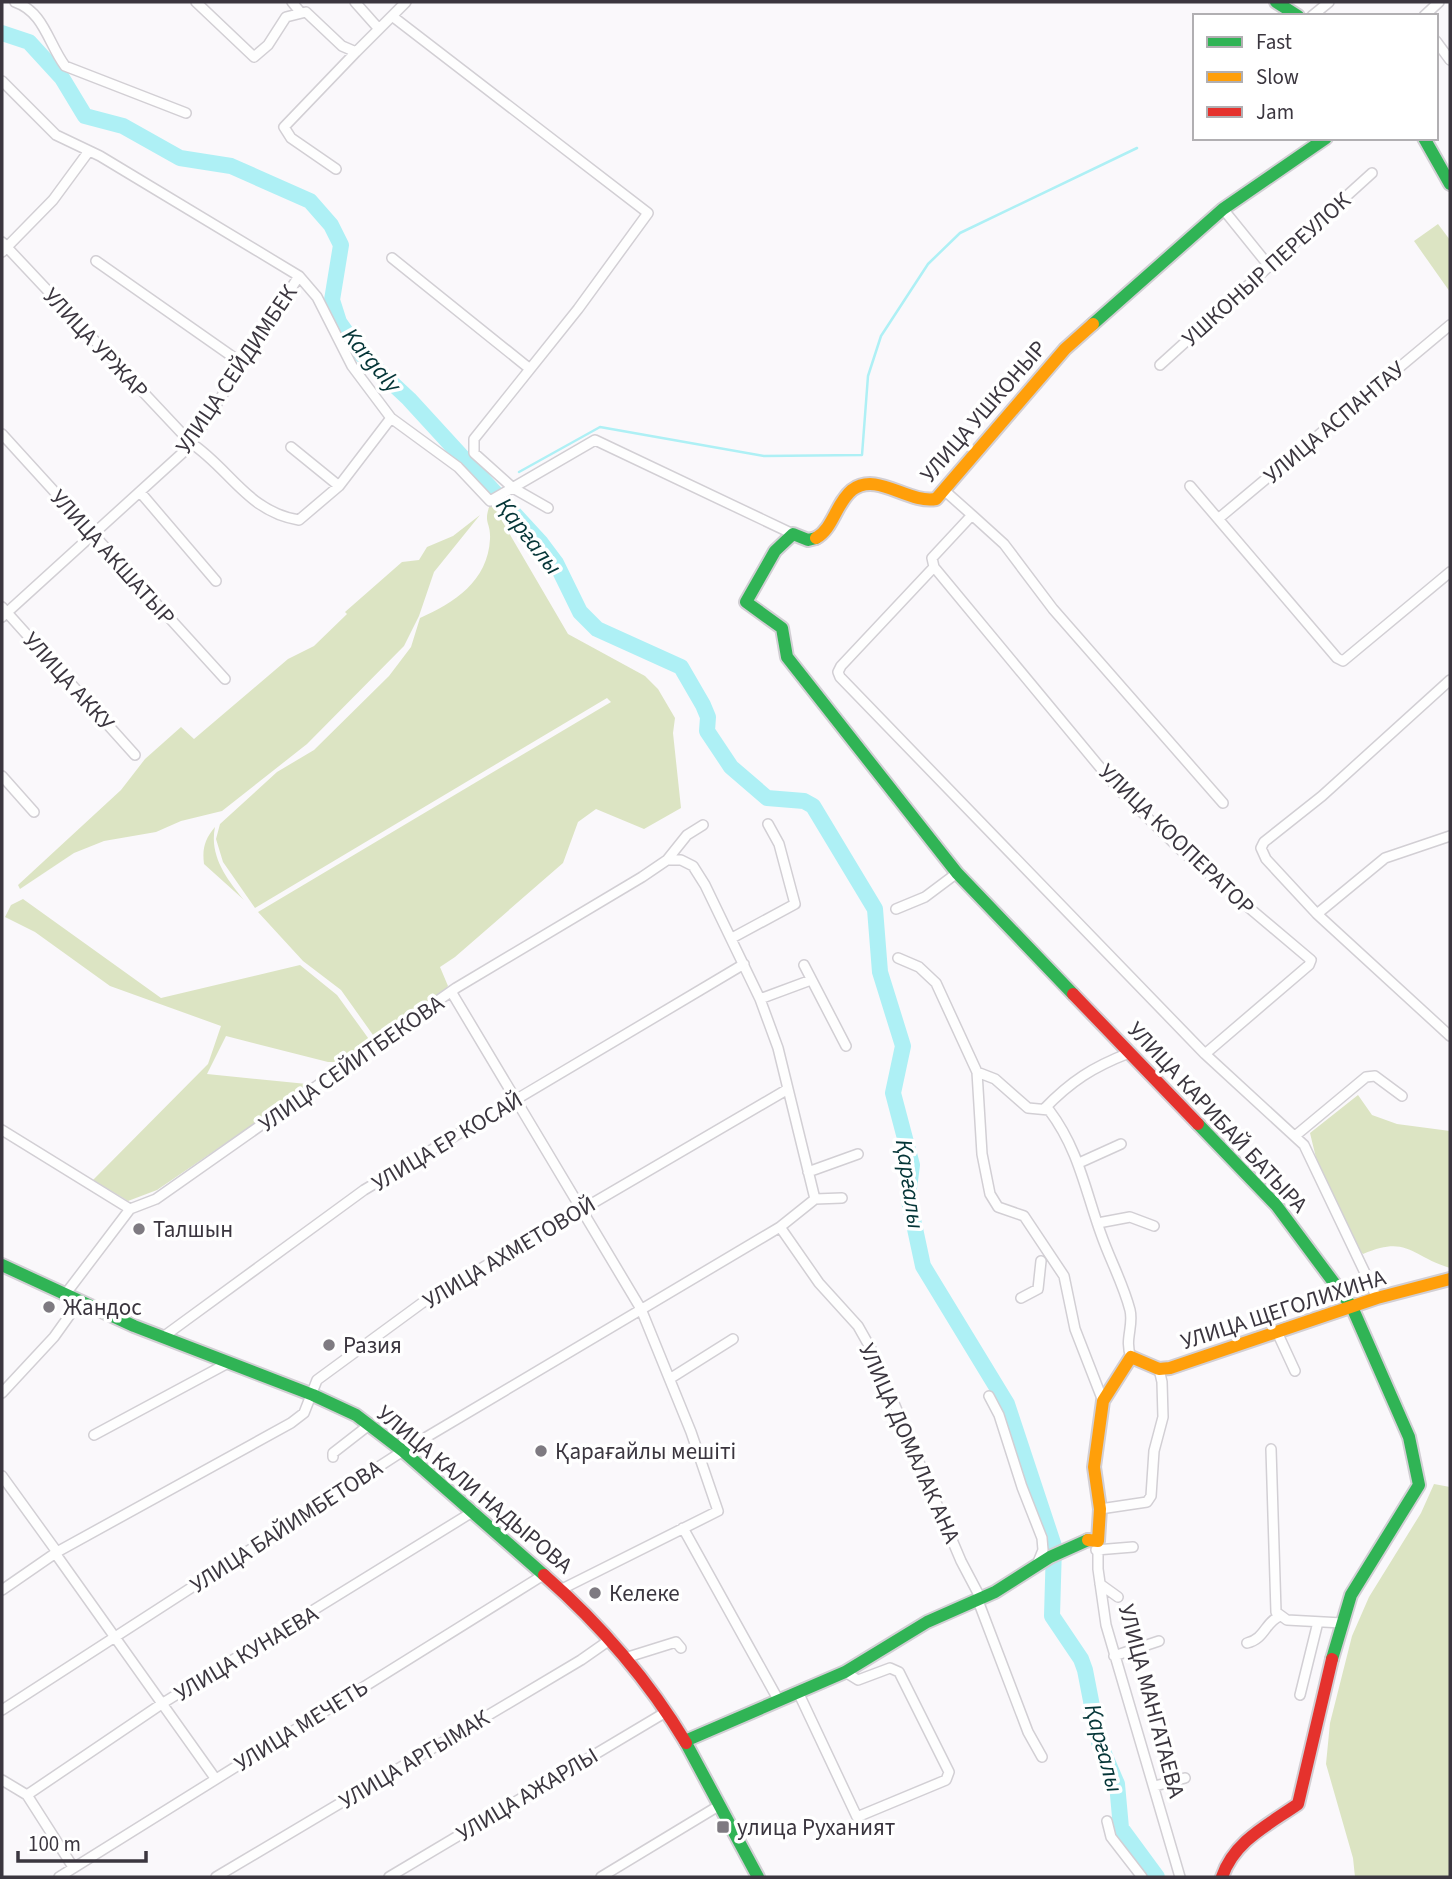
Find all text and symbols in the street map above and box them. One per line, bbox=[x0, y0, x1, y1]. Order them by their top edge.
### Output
legend bbox=[1193, 14, 1438, 140]
text: Fast bbox=[1256, 27, 1292, 57]
text: Slow bbox=[1256, 62, 1299, 92]
text: Jam bbox=[1256, 97, 1294, 127]
street label: УШКОНЫР ПЕРЕУЛОК bbox=[1175, 184, 1358, 354]
street label: УЛИЦА СЕЙДИМБЕК bbox=[168, 278, 306, 460]
street label: УЛИЦА УРЖАР bbox=[35, 280, 156, 406]
water label: Kargaly bbox=[334, 320, 410, 402]
street label: УЛИЦА УШКОНЫР bbox=[912, 333, 1054, 490]
street label: УЛИЦА АСПАНТАУ bbox=[1257, 353, 1412, 491]
street label: УЛИЦА АКШАТЫР bbox=[43, 482, 183, 633]
water label: Қарғалы bbox=[487, 490, 570, 583]
street label: УЛИЦА АККУ bbox=[15, 625, 122, 738]
street label: УЛИЦА КООПЕРАТОР bbox=[1091, 756, 1262, 923]
street label: УЛИЦА СЕЙИТБЕКОВА bbox=[252, 987, 451, 1140]
street label: УЛИЦА КАРИБАЙ БАТЫРА bbox=[1120, 1014, 1316, 1221]
street label: УЛИЦА ЕР КОСАЙ bbox=[366, 1083, 529, 1200]
water label: Қарғалы bbox=[886, 1137, 933, 1231]
street label: УЛИЦА АХМЕТОВОЙ bbox=[417, 1188, 602, 1317]
place label: Талшын bbox=[153, 1213, 233, 1246]
marker: Талшын bbox=[131, 1221, 147, 1237]
street label: УЛИЦА ЩЕГОЛИХИНА bbox=[1176, 1261, 1390, 1358]
place label: Жандос bbox=[63, 1291, 142, 1324]
marker: Жандос bbox=[41, 1299, 57, 1315]
place label: Разия bbox=[343, 1329, 402, 1362]
marker: Разия bbox=[321, 1337, 337, 1353]
street label: УЛИЦА ДОМАЛАК АНА bbox=[851, 1338, 969, 1549]
street label: УЛИЦА КАЛИ НАДЫРОВА bbox=[369, 1397, 580, 1582]
place label: Қарағайлы мешіті bbox=[555, 1435, 736, 1468]
marker: Қарағайлы мешіті bbox=[533, 1443, 549, 1459]
street label: УЛИЦА БАЙИМБЕТОВА bbox=[184, 1452, 389, 1601]
place label: Келеке bbox=[609, 1577, 680, 1610]
marker: Келеке bbox=[587, 1585, 603, 1601]
street label: УЛИЦА КУНАЕВА bbox=[168, 1597, 325, 1709]
street label: УЛИЦА МАНГАТАЕВА bbox=[1110, 1601, 1193, 1802]
street label: УЛИЦА МЕЧЕТЬ bbox=[228, 1671, 374, 1780]
water label: Қарғалы bbox=[1075, 1700, 1132, 1796]
street label: УЛИЦА АРГЫМАК bbox=[333, 1701, 496, 1817]
street label: УЛИЦА АЖАРЛЫ bbox=[450, 1739, 604, 1850]
place label: улица Руханият bbox=[737, 1811, 895, 1844]
marker: улица Руханият bbox=[715, 1819, 731, 1835]
scale bar bbox=[18, 1820, 145, 1864]
text: 100 m bbox=[28, 1829, 81, 1859]

